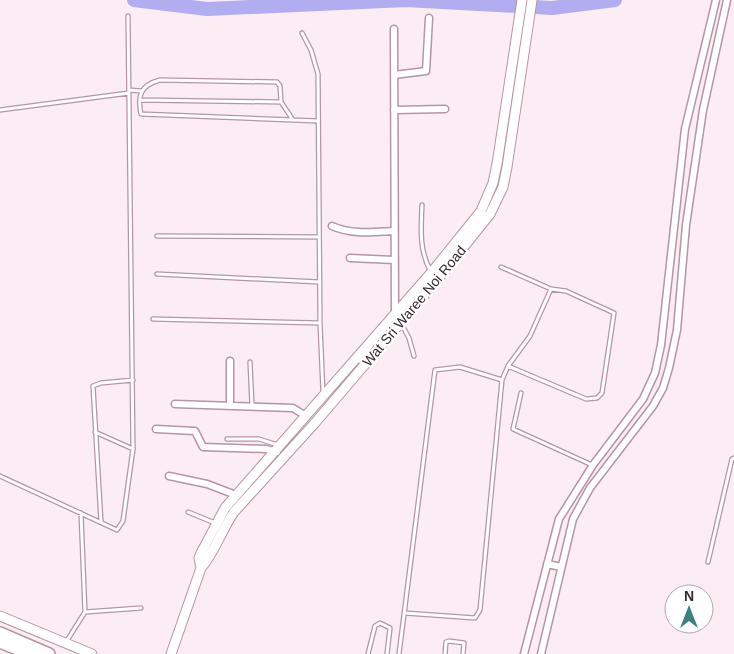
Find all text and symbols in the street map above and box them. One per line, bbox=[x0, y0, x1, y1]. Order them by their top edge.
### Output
street label: Wat Sri Waree Noi Road bbox=[359, 243, 469, 369]
north arrow bbox=[664, 584, 714, 634]
text: N bbox=[684, 588, 694, 604]

